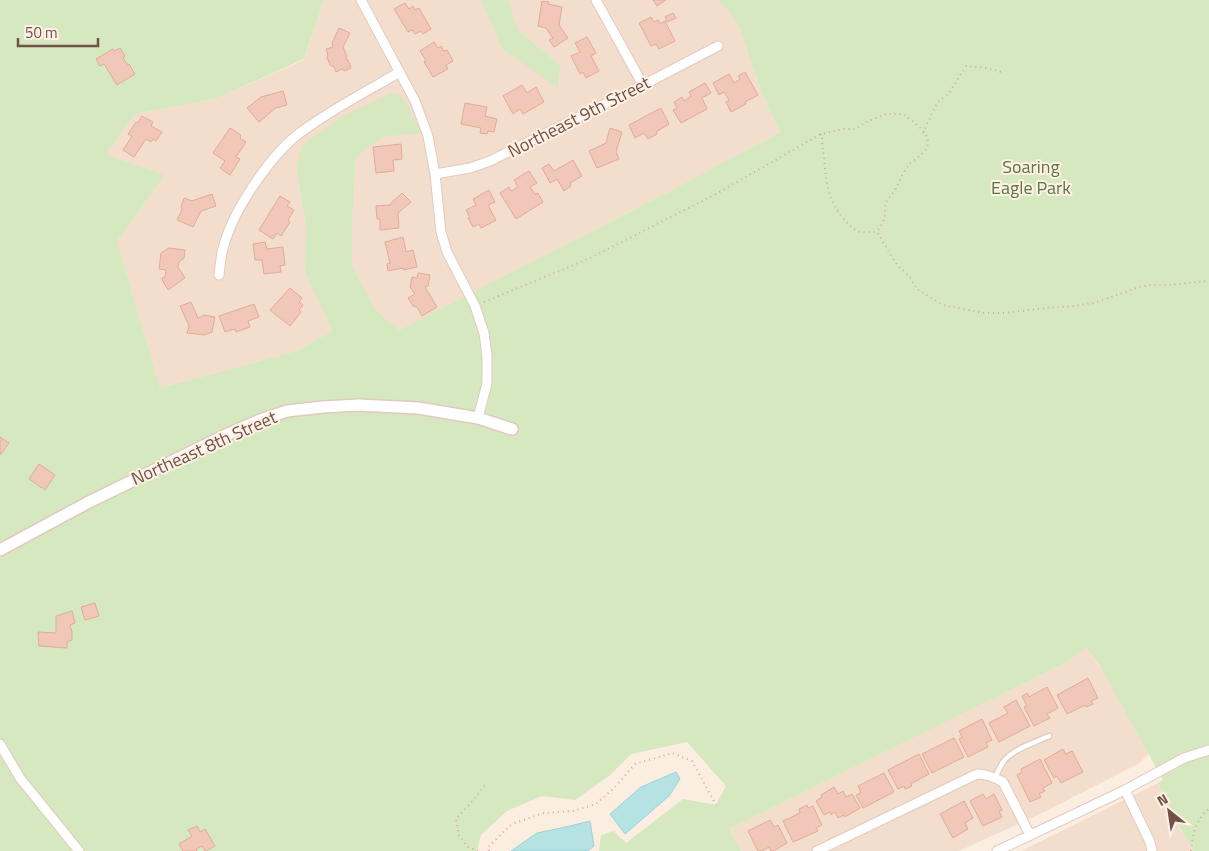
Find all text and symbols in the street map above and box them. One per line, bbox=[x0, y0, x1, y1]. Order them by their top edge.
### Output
scale bar bbox=[18, 15, 98, 47]
text: 50 m bbox=[25, 21, 58, 44]
street label: Northeast 9th Street bbox=[503, 69, 655, 164]
park label: Soaring Eagle Park bbox=[991, 153, 1071, 201]
street label: Northeast 8th Street bbox=[127, 403, 282, 492]
north arrow bbox=[1144, 786, 1194, 836]
text: N bbox=[1153, 788, 1172, 811]

